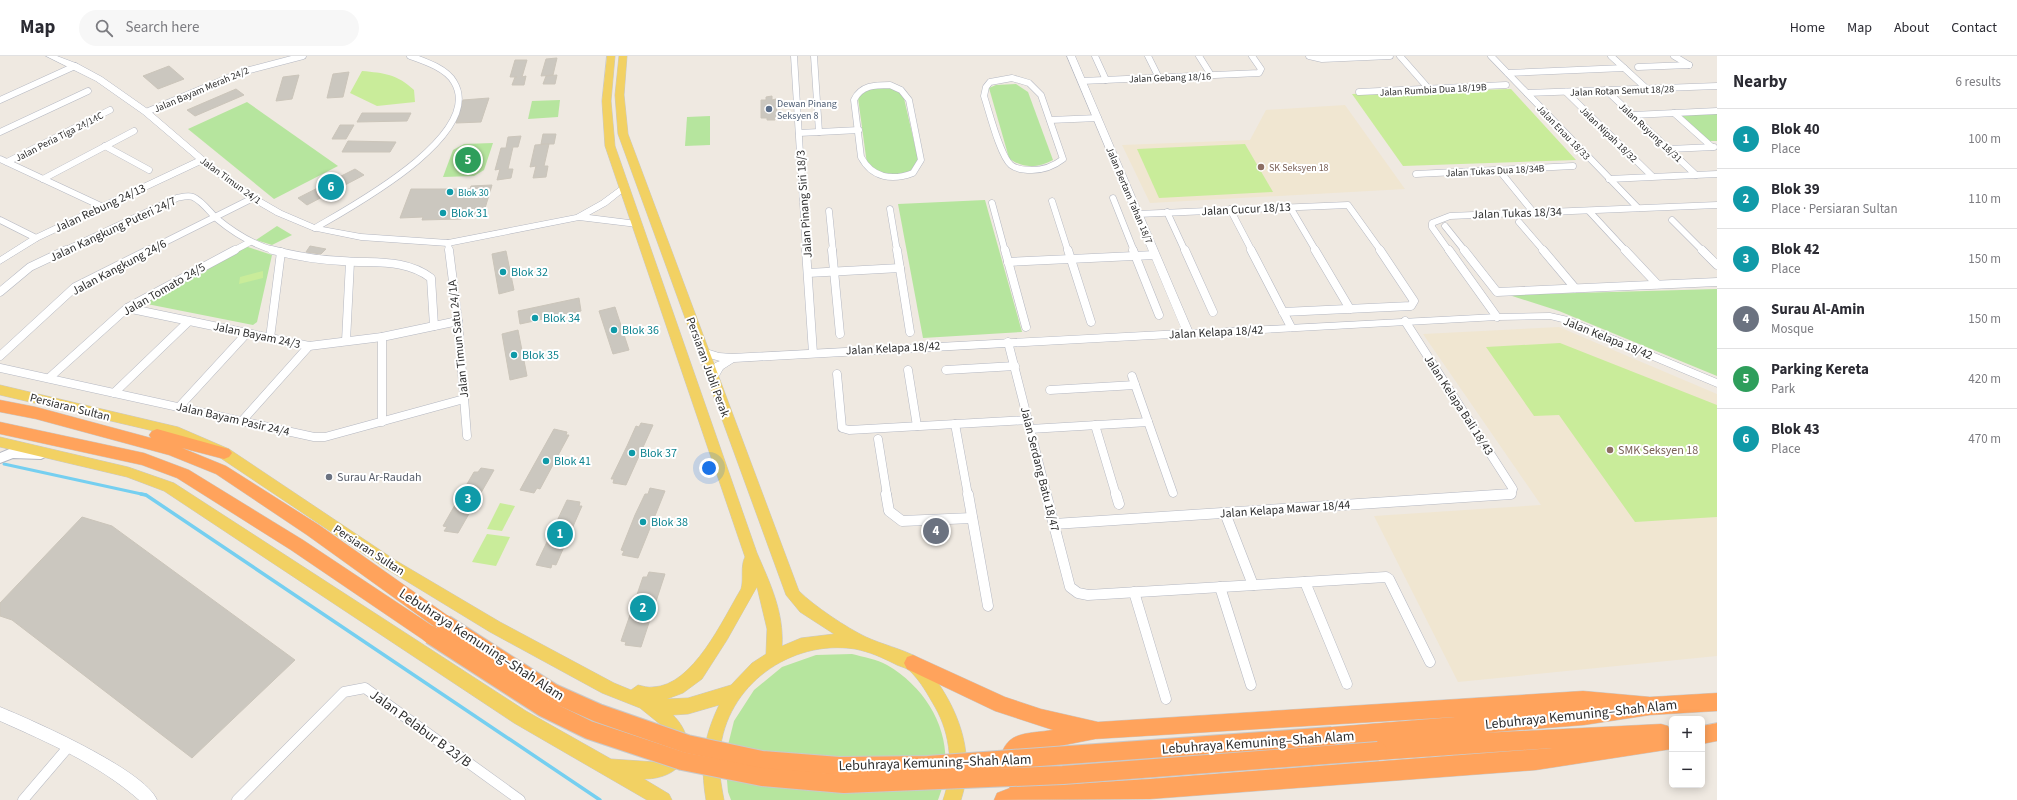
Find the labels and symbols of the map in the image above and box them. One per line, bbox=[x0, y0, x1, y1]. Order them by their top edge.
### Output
street label: Jalan Bayam Merah 24/2 bbox=[152, 64, 251, 116]
street label: Jalan Gebang 18/16 bbox=[1129, 70, 1211, 86]
street label: Jalan Rumbia Dua 18/19B bbox=[1379, 80, 1487, 100]
street label: Jalan Rotan Semut 18/28 bbox=[1570, 82, 1674, 100]
place label: Dewan Pinang Seksyen 8 bbox=[777, 97, 837, 123]
street label: Jalan Ruyung 18/31 bbox=[1616, 100, 1685, 166]
street label: Jalan Enau 18/33 bbox=[1533, 102, 1593, 163]
marker: Dewan Pinang Seksyen 8 bbox=[764, 104, 774, 114]
street label: Jalan Nipah 18/32 bbox=[1576, 104, 1640, 166]
street label: Jalan Peria Tiga 24/14C bbox=[13, 108, 106, 165]
pin: 5 bbox=[455, 145, 481, 175]
street label: Jalan Bertam Tahan 18/7 bbox=[1102, 145, 1156, 246]
street label: Jalan Pinang Siri 18/3 bbox=[792, 149, 817, 259]
street label: Jalan Timun 24/1 bbox=[197, 154, 264, 208]
place label: SK Seksyen 18 bbox=[1269, 161, 1329, 175]
street label: Jalan Tukas Dua 18/34B bbox=[1445, 161, 1545, 181]
marker: SK Seksyen 18 bbox=[1256, 162, 1266, 172]
pin: 6 bbox=[318, 172, 344, 202]
street label: Jalan Rebung 24/13 bbox=[52, 180, 149, 237]
place label: Blok 30 bbox=[458, 186, 489, 200]
marker: Blok 30 bbox=[445, 187, 455, 197]
street label: Jalan Kangkung Puteri 24/7 bbox=[47, 193, 179, 266]
street label: Jalan Cucur 18/13 bbox=[1201, 199, 1291, 220]
street label: Jalan Tukas 18/34 bbox=[1472, 203, 1562, 224]
place label: Blok 31 bbox=[451, 205, 488, 222]
marker: Blok 31 bbox=[438, 208, 448, 218]
street label: Jalan Kangkung 24/6 bbox=[69, 235, 170, 300]
street label: Jalan Tomato 24/5 bbox=[120, 259, 209, 320]
place label: Blok 32 bbox=[511, 264, 548, 281]
marker: Blok 32 bbox=[498, 267, 508, 277]
street label: Jalan Timun Satu 24/1A bbox=[444, 279, 473, 399]
place label: Blok 34 bbox=[543, 310, 580, 327]
marker: Blok 34 bbox=[530, 313, 540, 323]
street label: Jalan Kelapa 18/42 bbox=[1561, 313, 1655, 364]
street label: Persiaran Jubli Perak bbox=[682, 315, 734, 420]
street label: Jalan Bayam 24/3 bbox=[212, 318, 302, 353]
place label: Blok 36 bbox=[622, 322, 659, 339]
street label: Jalan Kelapa 18/42 bbox=[1168, 322, 1264, 343]
marker: Blok 36 bbox=[609, 325, 619, 335]
street label: Jalan Kelapa 18/42 bbox=[845, 338, 941, 359]
place label: Blok 35 bbox=[522, 347, 559, 364]
marker: Blok 35 bbox=[509, 350, 519, 360]
street label: Jalan Kelapa Bali 18/43 bbox=[1420, 352, 1497, 459]
street label: Persiaran Sultan bbox=[28, 389, 112, 426]
street label: Jalan Bayam Pasir 24/4 bbox=[175, 398, 291, 441]
street label: Jalan Serdang Batu 18/47 bbox=[1016, 405, 1063, 533]
place label: SMK Seksyen 18 bbox=[1618, 442, 1698, 459]
place label: Blok 37 bbox=[640, 445, 677, 462]
marker: SMK Seksyen 18 bbox=[1605, 445, 1615, 455]
marker: Blok 37 bbox=[627, 448, 637, 458]
place label: Blok 41 bbox=[554, 453, 591, 470]
marker: Blok 41 bbox=[541, 456, 551, 466]
your location bbox=[699, 458, 719, 478]
place label: Surau Ar-Raudah bbox=[337, 469, 422, 486]
marker: Surau Ar-Raudah bbox=[324, 472, 334, 482]
pin: 3 bbox=[455, 484, 481, 514]
street label: Jalan Kelapa Mawar 18/44 bbox=[1219, 496, 1351, 523]
place label: Blok 38 bbox=[651, 514, 688, 531]
pin: 4 bbox=[923, 516, 949, 546]
marker: Blok 38 bbox=[638, 517, 648, 527]
pin: 1 bbox=[547, 519, 573, 549]
street label: Persiaran Sultan bbox=[330, 521, 408, 580]
street label: Lebuhraya Kemuning–Shah Alam bbox=[395, 584, 568, 706]
pin: 2 bbox=[630, 593, 656, 623]
street label: Jalan Pelabur B 23/B bbox=[366, 685, 475, 772]
street label: Lebuhraya Kemuning–Shah Alam bbox=[1484, 695, 1678, 735]
street label: Lebuhraya Kemuning–Shah Alam bbox=[1161, 726, 1355, 760]
street label: Lebuhraya Kemuning–Shah Alam bbox=[838, 750, 1032, 776]

